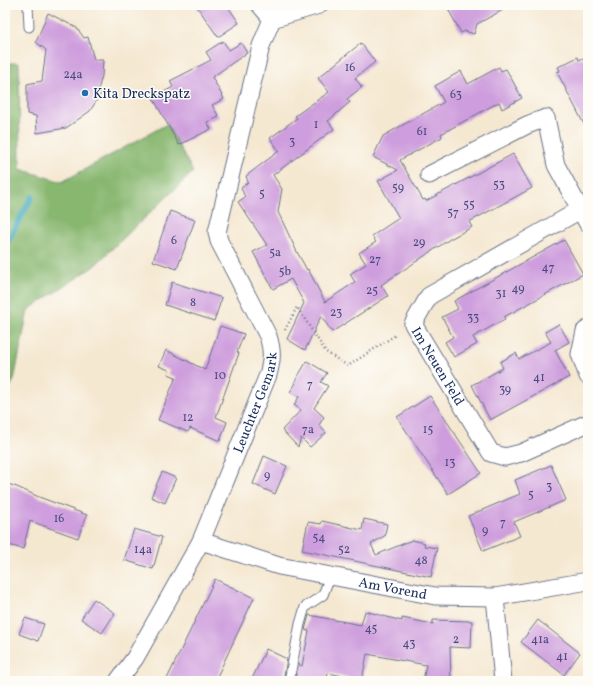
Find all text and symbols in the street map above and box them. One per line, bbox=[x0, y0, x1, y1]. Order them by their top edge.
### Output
house number: 16 bbox=[345, 60, 355, 76]
house number: 24a bbox=[63, 67, 83, 83]
place label: Kita Dreckspatz bbox=[93, 85, 190, 104]
house number: 63 bbox=[450, 87, 462, 103]
marker: Kita Dreckspatz bbox=[80, 88, 90, 98]
house number: 1 bbox=[314, 117, 318, 133]
house number: 61 bbox=[417, 124, 427, 140]
house number: 3 bbox=[289, 134, 295, 150]
house number: 53 bbox=[493, 177, 505, 193]
house number: 59 bbox=[392, 180, 404, 196]
house number: 5 bbox=[259, 186, 265, 202]
house number: 55 bbox=[463, 197, 475, 213]
house number: 57 bbox=[447, 205, 459, 221]
house number: 6 bbox=[171, 233, 177, 249]
house number: 29 bbox=[413, 235, 425, 251]
house number: 5a bbox=[269, 245, 281, 261]
house number: 27 bbox=[369, 252, 381, 268]
house number: 47 bbox=[542, 260, 555, 276]
house number: 5b bbox=[279, 264, 292, 280]
house number: 49 bbox=[511, 281, 525, 297]
house number: 25 bbox=[366, 283, 378, 299]
house number: 31 bbox=[496, 286, 506, 302]
house number: 8 bbox=[190, 295, 196, 311]
house number: 23 bbox=[330, 305, 342, 321]
house number: 33 bbox=[467, 310, 479, 326]
street label: Im Neuen Feld bbox=[406, 324, 468, 410]
street label: Leuchter Gemark bbox=[229, 351, 282, 456]
house number: 10 bbox=[214, 368, 226, 384]
house number: 41 bbox=[533, 370, 545, 386]
house number: 7 bbox=[307, 377, 313, 393]
house number: 39 bbox=[499, 382, 511, 398]
house number: 12 bbox=[182, 410, 194, 426]
house number: 7a bbox=[302, 422, 314, 438]
house number: 15 bbox=[423, 422, 433, 438]
house number: 13 bbox=[445, 455, 455, 471]
house number: 9 bbox=[264, 468, 270, 484]
house number: 3 bbox=[546, 479, 552, 495]
house number: 5 bbox=[528, 487, 534, 503]
house number: 16 bbox=[54, 511, 64, 527]
house number: 7 bbox=[500, 515, 506, 531]
house number: 9 bbox=[482, 523, 488, 539]
house number: 54 bbox=[313, 530, 325, 546]
house number: 14a bbox=[134, 542, 152, 558]
house number: 52 bbox=[338, 542, 350, 558]
house number: 48 bbox=[414, 553, 428, 569]
street label: Am Vorend bbox=[357, 574, 429, 605]
house number: 45 bbox=[365, 621, 378, 637]
house number: 2 bbox=[453, 632, 459, 648]
house number: 41a bbox=[531, 632, 549, 648]
house number: 43 bbox=[403, 636, 415, 652]
house number: 41 bbox=[556, 649, 568, 665]

